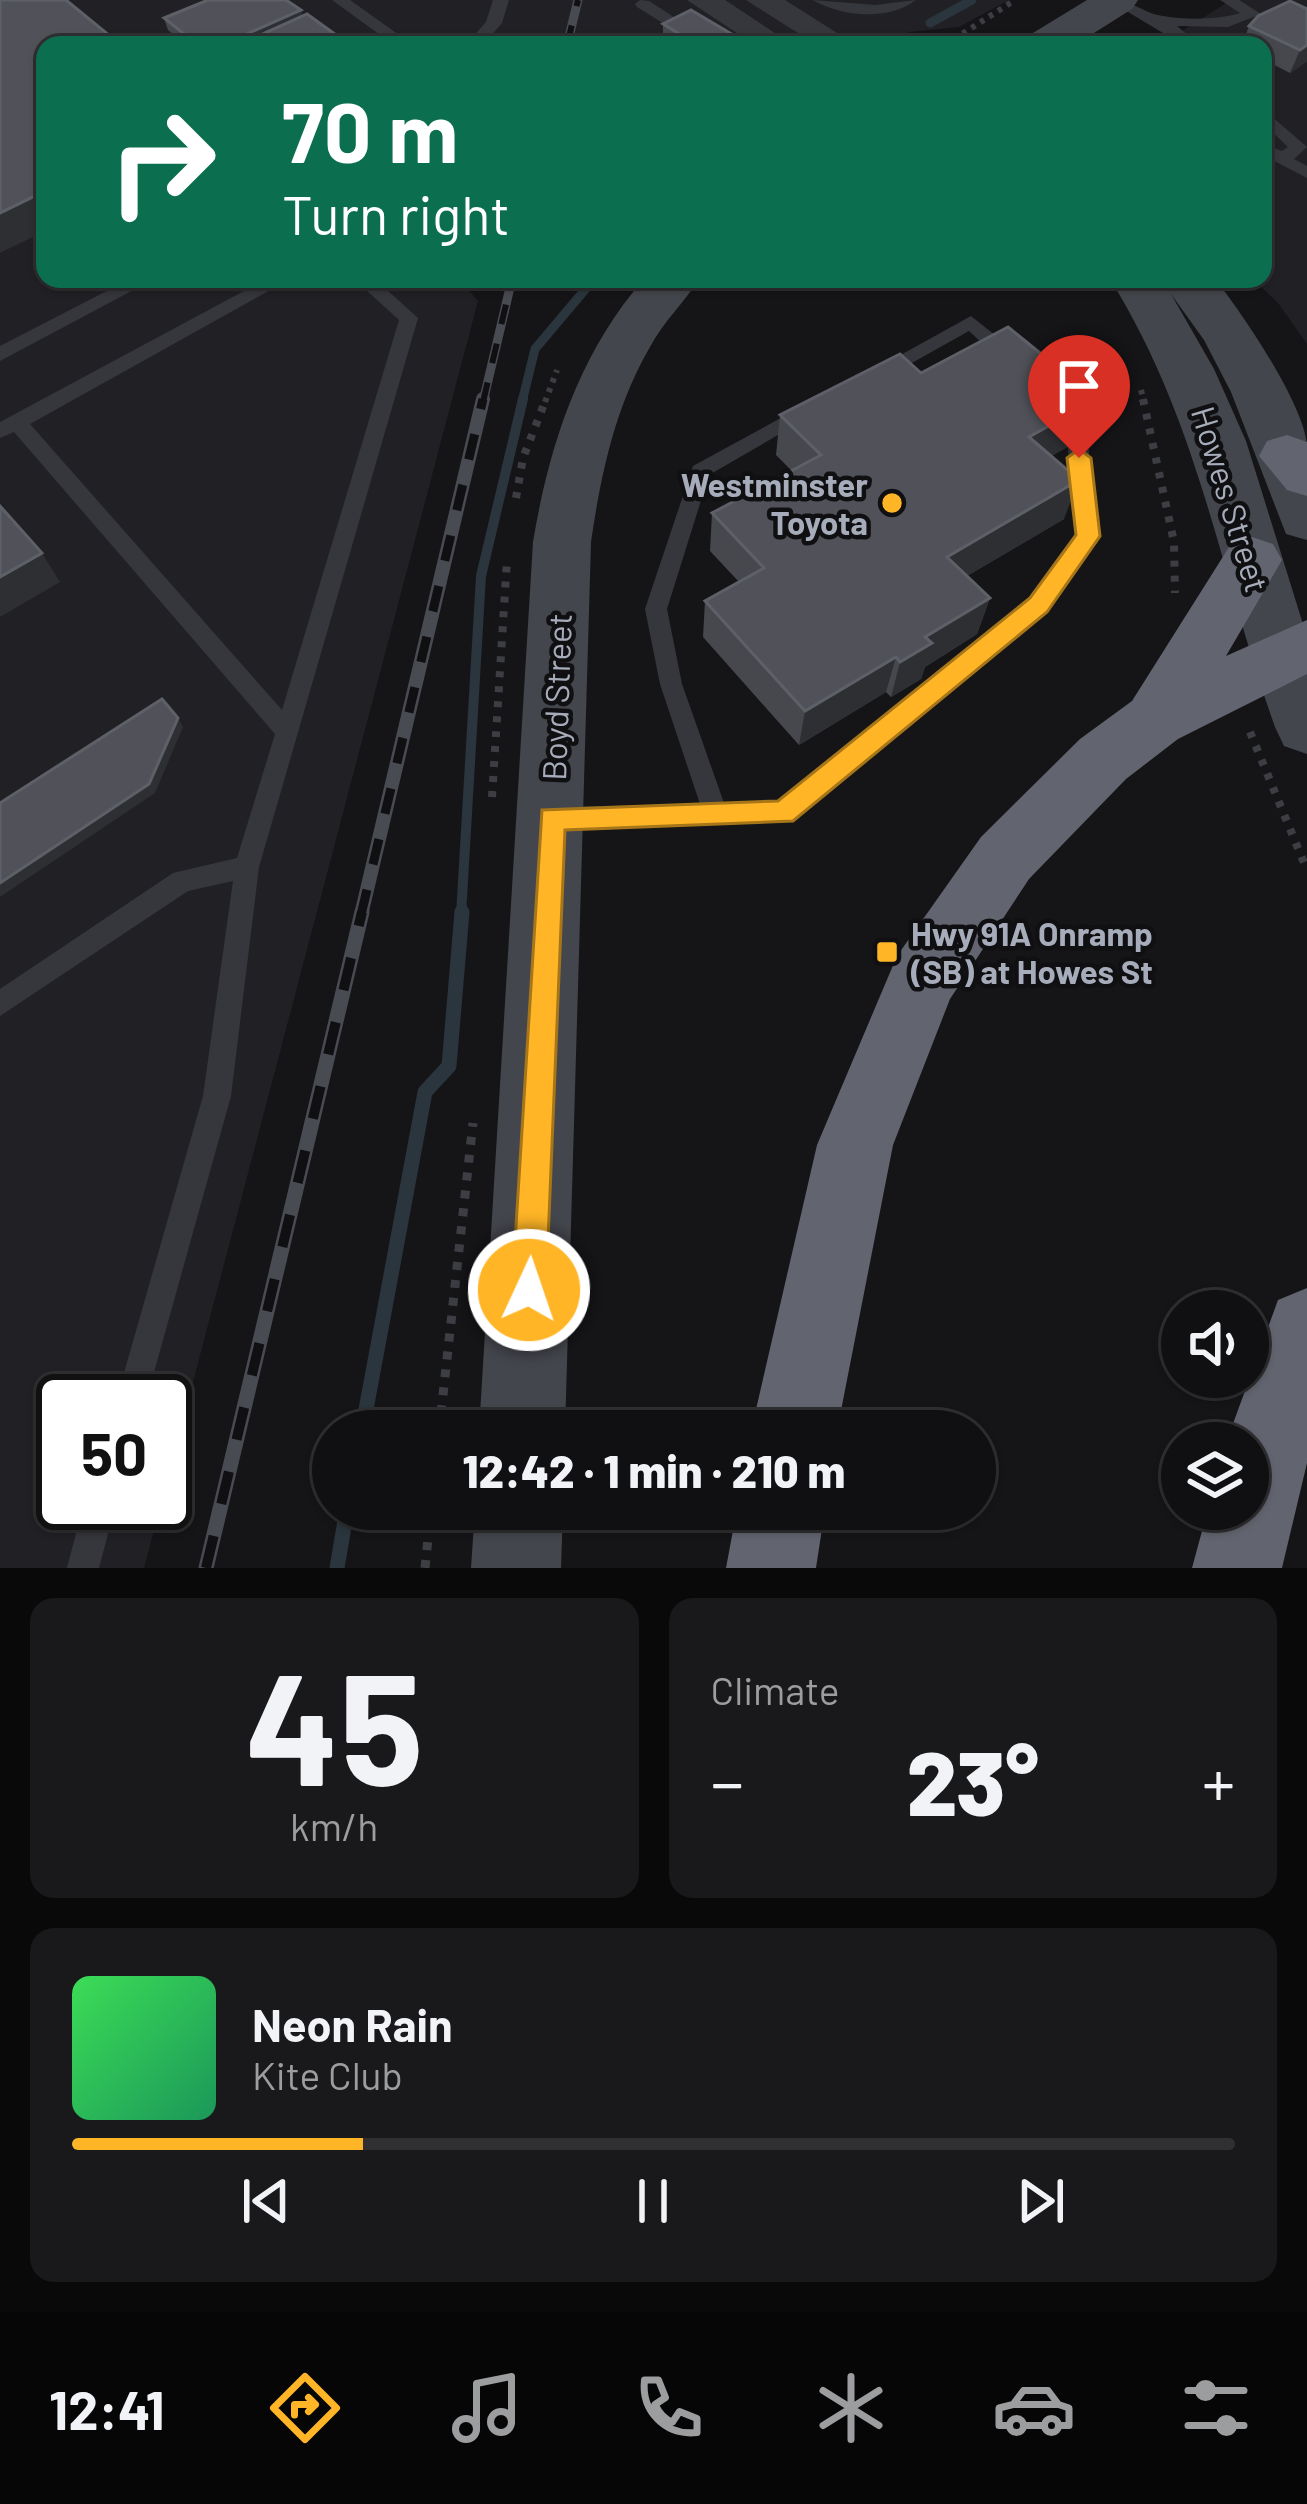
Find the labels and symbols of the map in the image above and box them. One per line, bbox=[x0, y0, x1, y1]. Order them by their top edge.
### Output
pin bbox=[1028, 335, 1130, 458]
street label: Howes Street bbox=[1184, 401, 1278, 597]
place label: Westminster Toyota bbox=[681, 464, 868, 542]
marker: Westminster Toyota bbox=[879, 490, 905, 516]
street label: Boyd Street bbox=[533, 613, 579, 781]
place label: Hwy 91A Onramp (SB) at Howes St bbox=[910, 913, 1153, 991]
marker: Hwy 91A Onramp (SB) at Howes St bbox=[874, 939, 900, 965]
position arrow bbox=[466, 1227, 592, 1353]
speed limit sign: 50 bbox=[36, 1374, 192, 1530]

